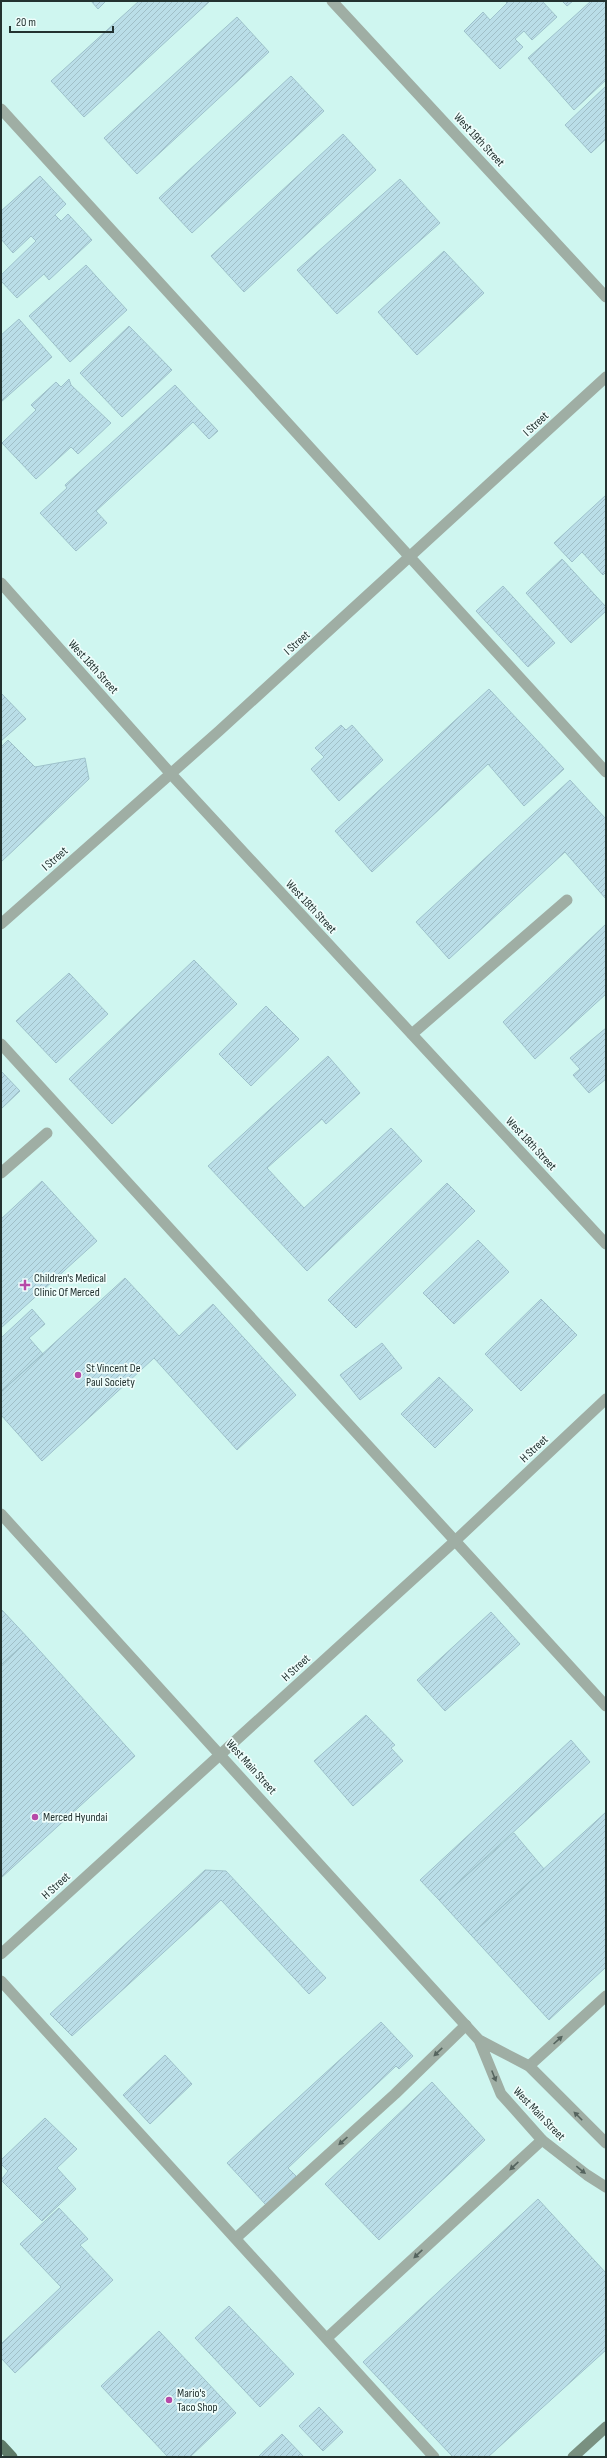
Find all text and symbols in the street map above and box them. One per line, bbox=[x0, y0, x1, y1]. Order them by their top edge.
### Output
scale bar bbox=[10, 8, 113, 34]
text: 20 m bbox=[16, 15, 36, 30]
street label: West 19th Street bbox=[450, 110, 508, 170]
street label: I Street bbox=[520, 408, 552, 440]
street label: I Street bbox=[281, 627, 313, 658]
street label: West 18th Street bbox=[65, 637, 121, 697]
street label: I Street bbox=[39, 843, 71, 874]
street label: West 18th Street bbox=[282, 877, 340, 937]
street label: West 18th Street bbox=[502, 1114, 560, 1174]
place label: Children's Medical Clinic Of Merced bbox=[34, 1271, 106, 1300]
marker: Children's Medical Clinic Of Merced bbox=[19, 1279, 31, 1291]
place label: St Vincent De Paul Society bbox=[86, 1361, 141, 1390]
marker: St Vincent De Paul Society bbox=[73, 1370, 83, 1380]
street label: H Street bbox=[517, 1432, 552, 1466]
street label: H Street bbox=[279, 1651, 314, 1685]
street label: West Main Street bbox=[222, 1736, 280, 1798]
place label: Merced Hyundai bbox=[43, 1810, 107, 1825]
marker: Merced Hyundai bbox=[30, 1812, 40, 1822]
street label: H Street bbox=[39, 1869, 74, 1903]
one-way arrow bbox=[553, 2035, 563, 2045]
one-way arrow bbox=[433, 2047, 443, 2057]
one-way arrow bbox=[491, 2070, 497, 2081]
street label: West Main Street bbox=[510, 2084, 568, 2144]
one-way arrow bbox=[574, 2111, 583, 2120]
one-way arrow bbox=[338, 2136, 348, 2145]
one-way arrow bbox=[509, 2161, 519, 2171]
one-way arrow bbox=[575, 2166, 586, 2175]
one-way arrow bbox=[413, 2249, 423, 2259]
place label: Mario's Taco Shop bbox=[177, 2386, 218, 2415]
marker: Mario's Taco Shop bbox=[164, 2395, 174, 2405]

